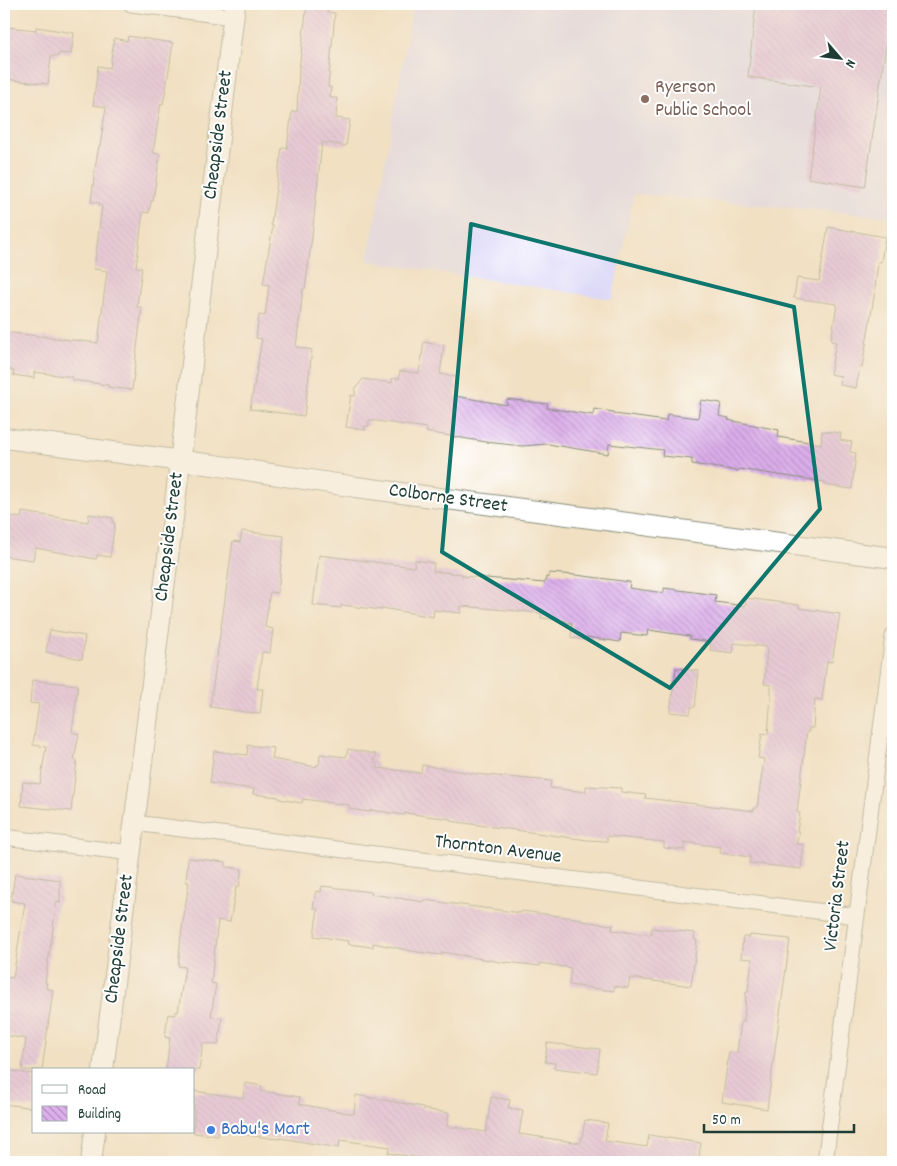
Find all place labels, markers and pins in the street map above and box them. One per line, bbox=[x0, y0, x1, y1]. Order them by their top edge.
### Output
place label: Ryerson Public School bbox=[655, 74, 751, 125]
marker: Ryerson Public School bbox=[639, 93, 651, 105]
place label: Babu's Mart bbox=[221, 1116, 310, 1144]
marker: Babu's Mart bbox=[205, 1124, 217, 1136]

